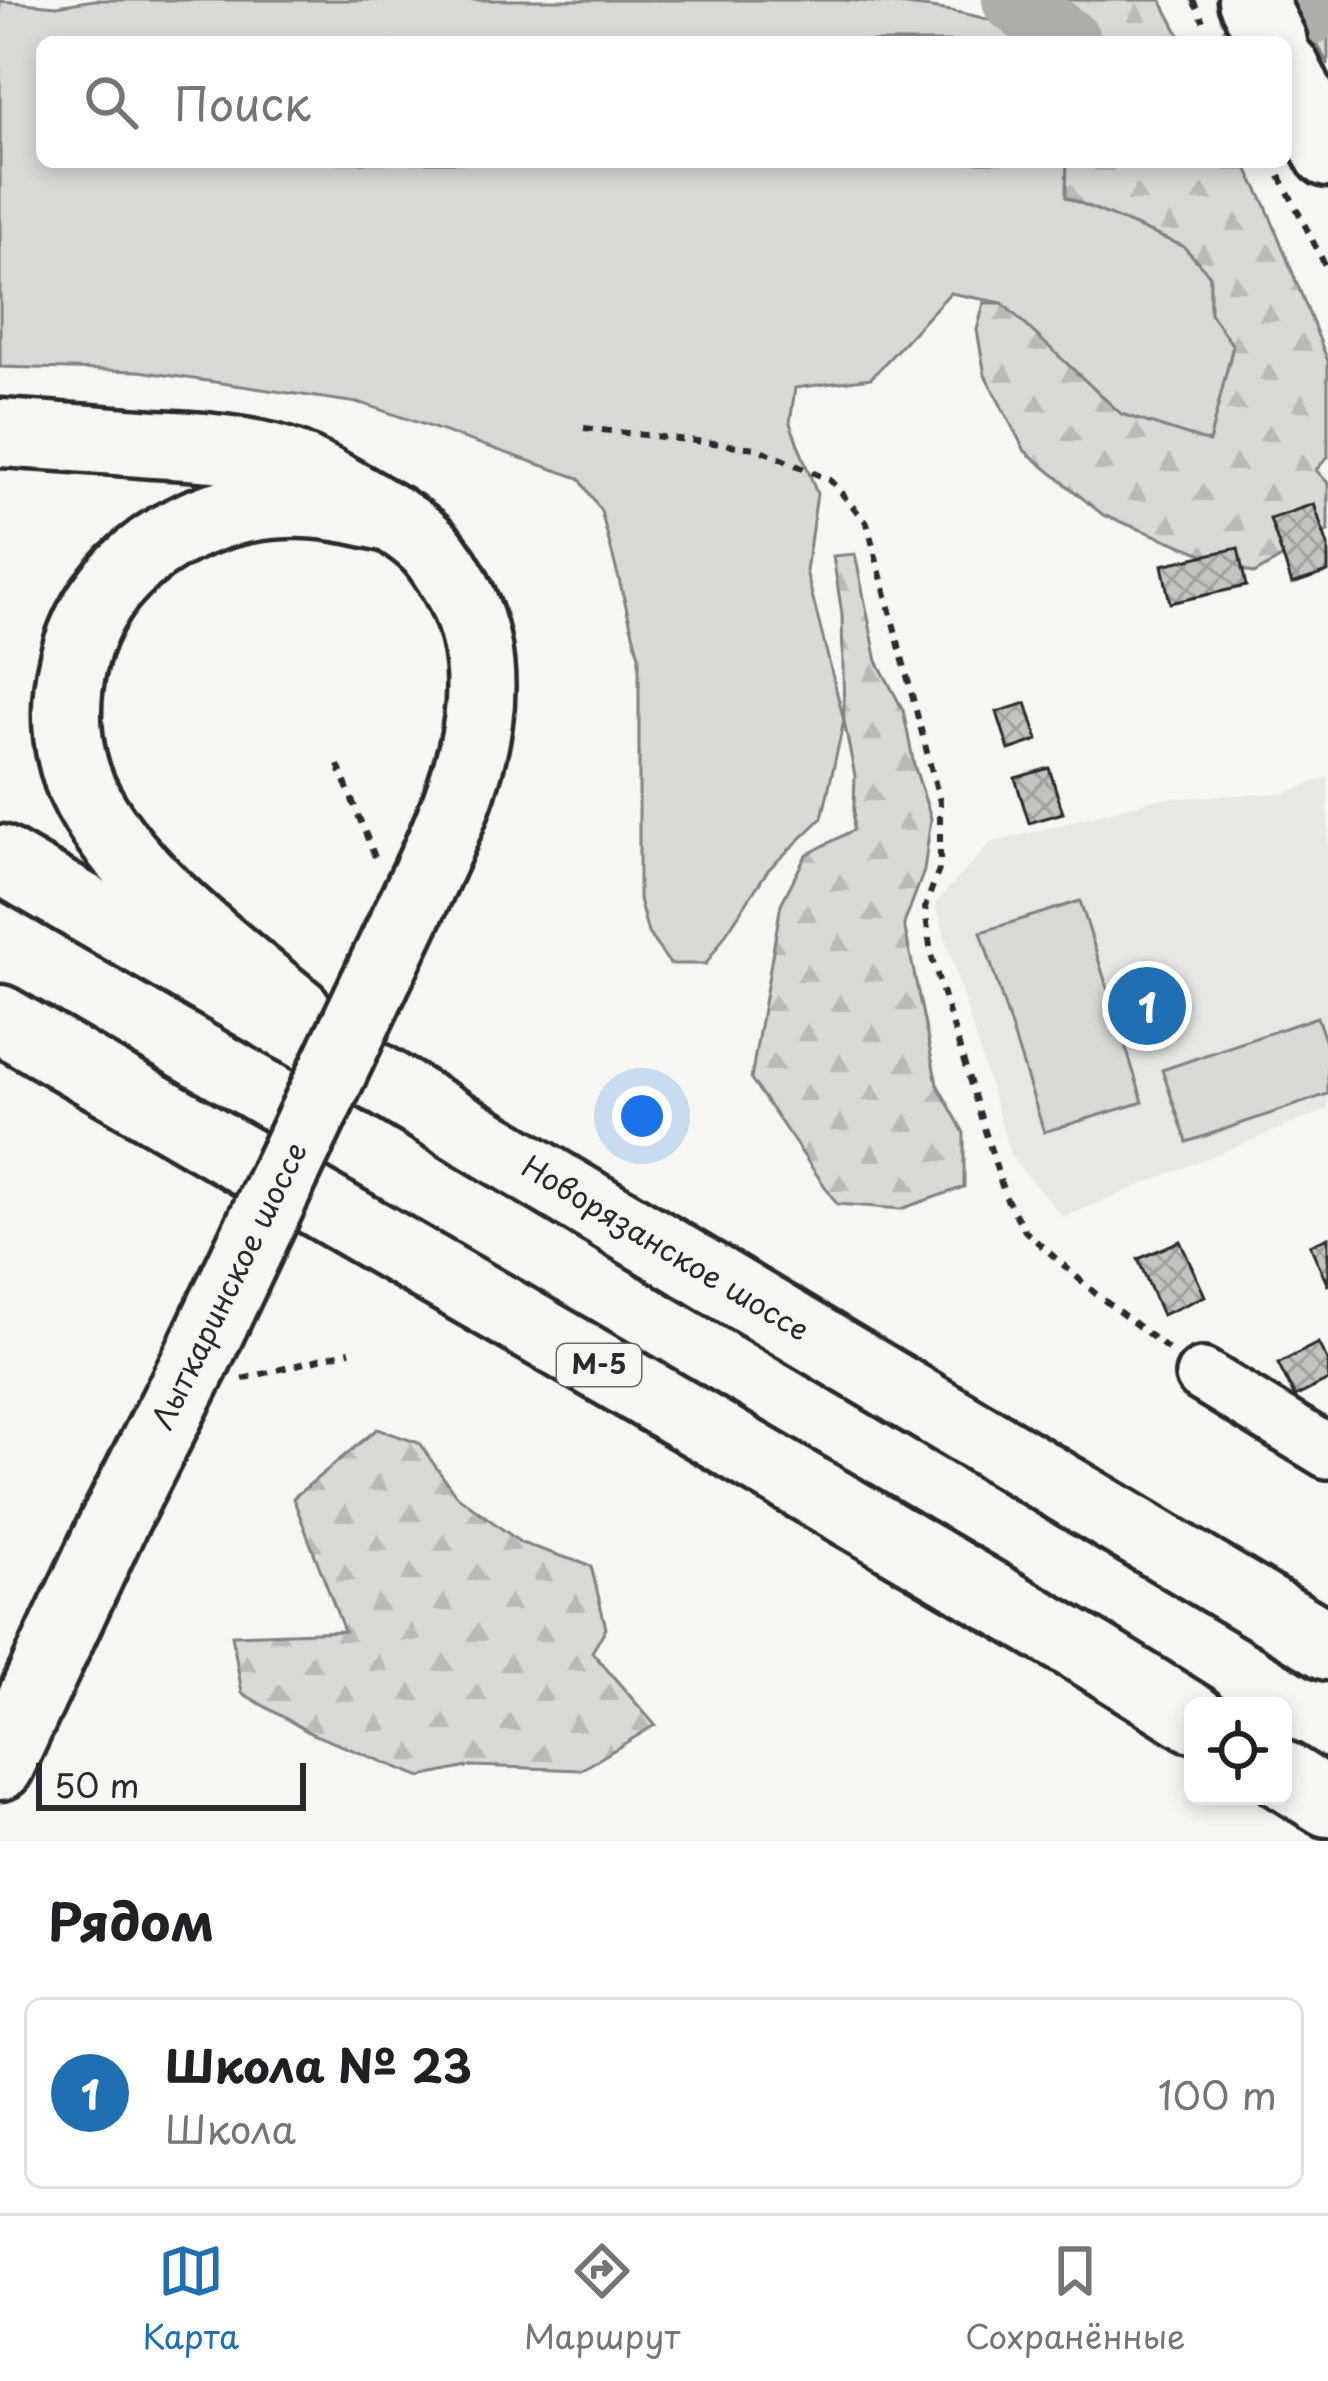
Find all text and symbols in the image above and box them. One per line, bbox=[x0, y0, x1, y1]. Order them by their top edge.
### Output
search box bbox=[36, 36, 1292, 168]
text: Поиск bbox=[174, 68, 311, 136]
icon: search bbox=[78, 69, 144, 135]
pin: 1 bbox=[1108, 961, 1186, 1051]
your location bbox=[612, 1086, 672, 1146]
street label: Лыткаринское шоссе bbox=[139, 1134, 317, 1436]
street label: Новорязанское шоссе bbox=[514, 1143, 819, 1351]
road number: М-5 bbox=[557, 1344, 641, 1386]
map controls bbox=[1184, 1697, 1292, 1805]
button: locate bbox=[1184, 1697, 1292, 1805]
scale bar bbox=[36, 1757, 306, 1810]
text: 50 m bbox=[54, 1759, 140, 1809]
text: Рядом bbox=[48, 1881, 214, 1958]
text: Школа № 23 bbox=[165, 2030, 472, 2098]
text: 1 bbox=[81, 2064, 99, 2123]
text: 100 m bbox=[1158, 2064, 1277, 2123]
text: Школа bbox=[165, 2098, 296, 2157]
tab: Карта bbox=[142, 2238, 239, 2360]
tab: Маршрут bbox=[524, 2238, 680, 2360]
tab: Сохранённые bbox=[965, 2238, 1186, 2360]

